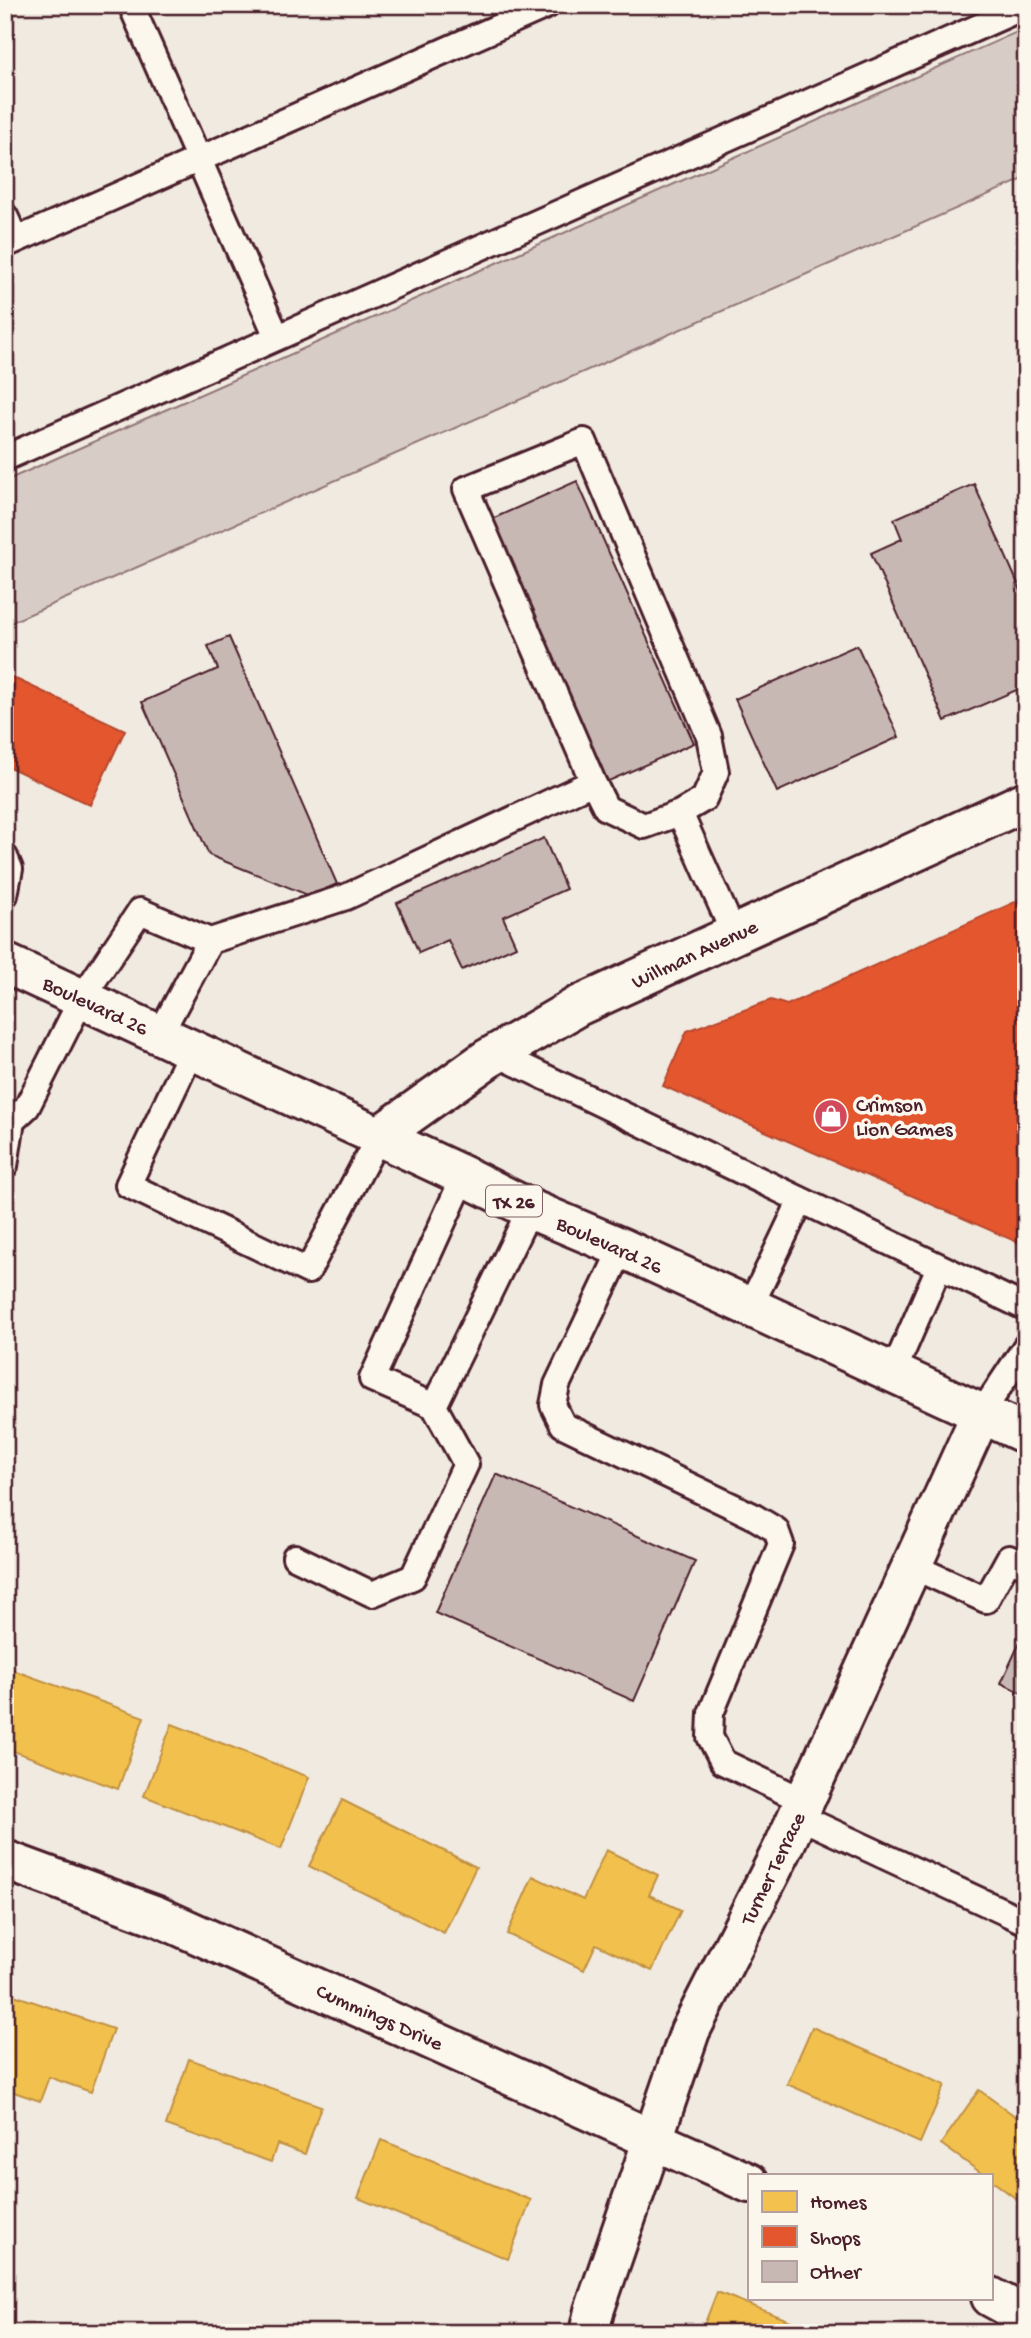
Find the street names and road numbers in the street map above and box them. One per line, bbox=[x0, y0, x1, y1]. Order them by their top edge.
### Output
street label: Willman Avenue bbox=[628, 916, 764, 996]
street label: Boulevard 26 bbox=[37, 972, 152, 1044]
road number: TX 26 bbox=[486, 1186, 542, 1217]
street label: Boulevard 26 bbox=[551, 1212, 666, 1282]
street label: Turner Terrace bbox=[737, 1808, 814, 1931]
street label: Cummings Drive bbox=[311, 1980, 447, 2059]

